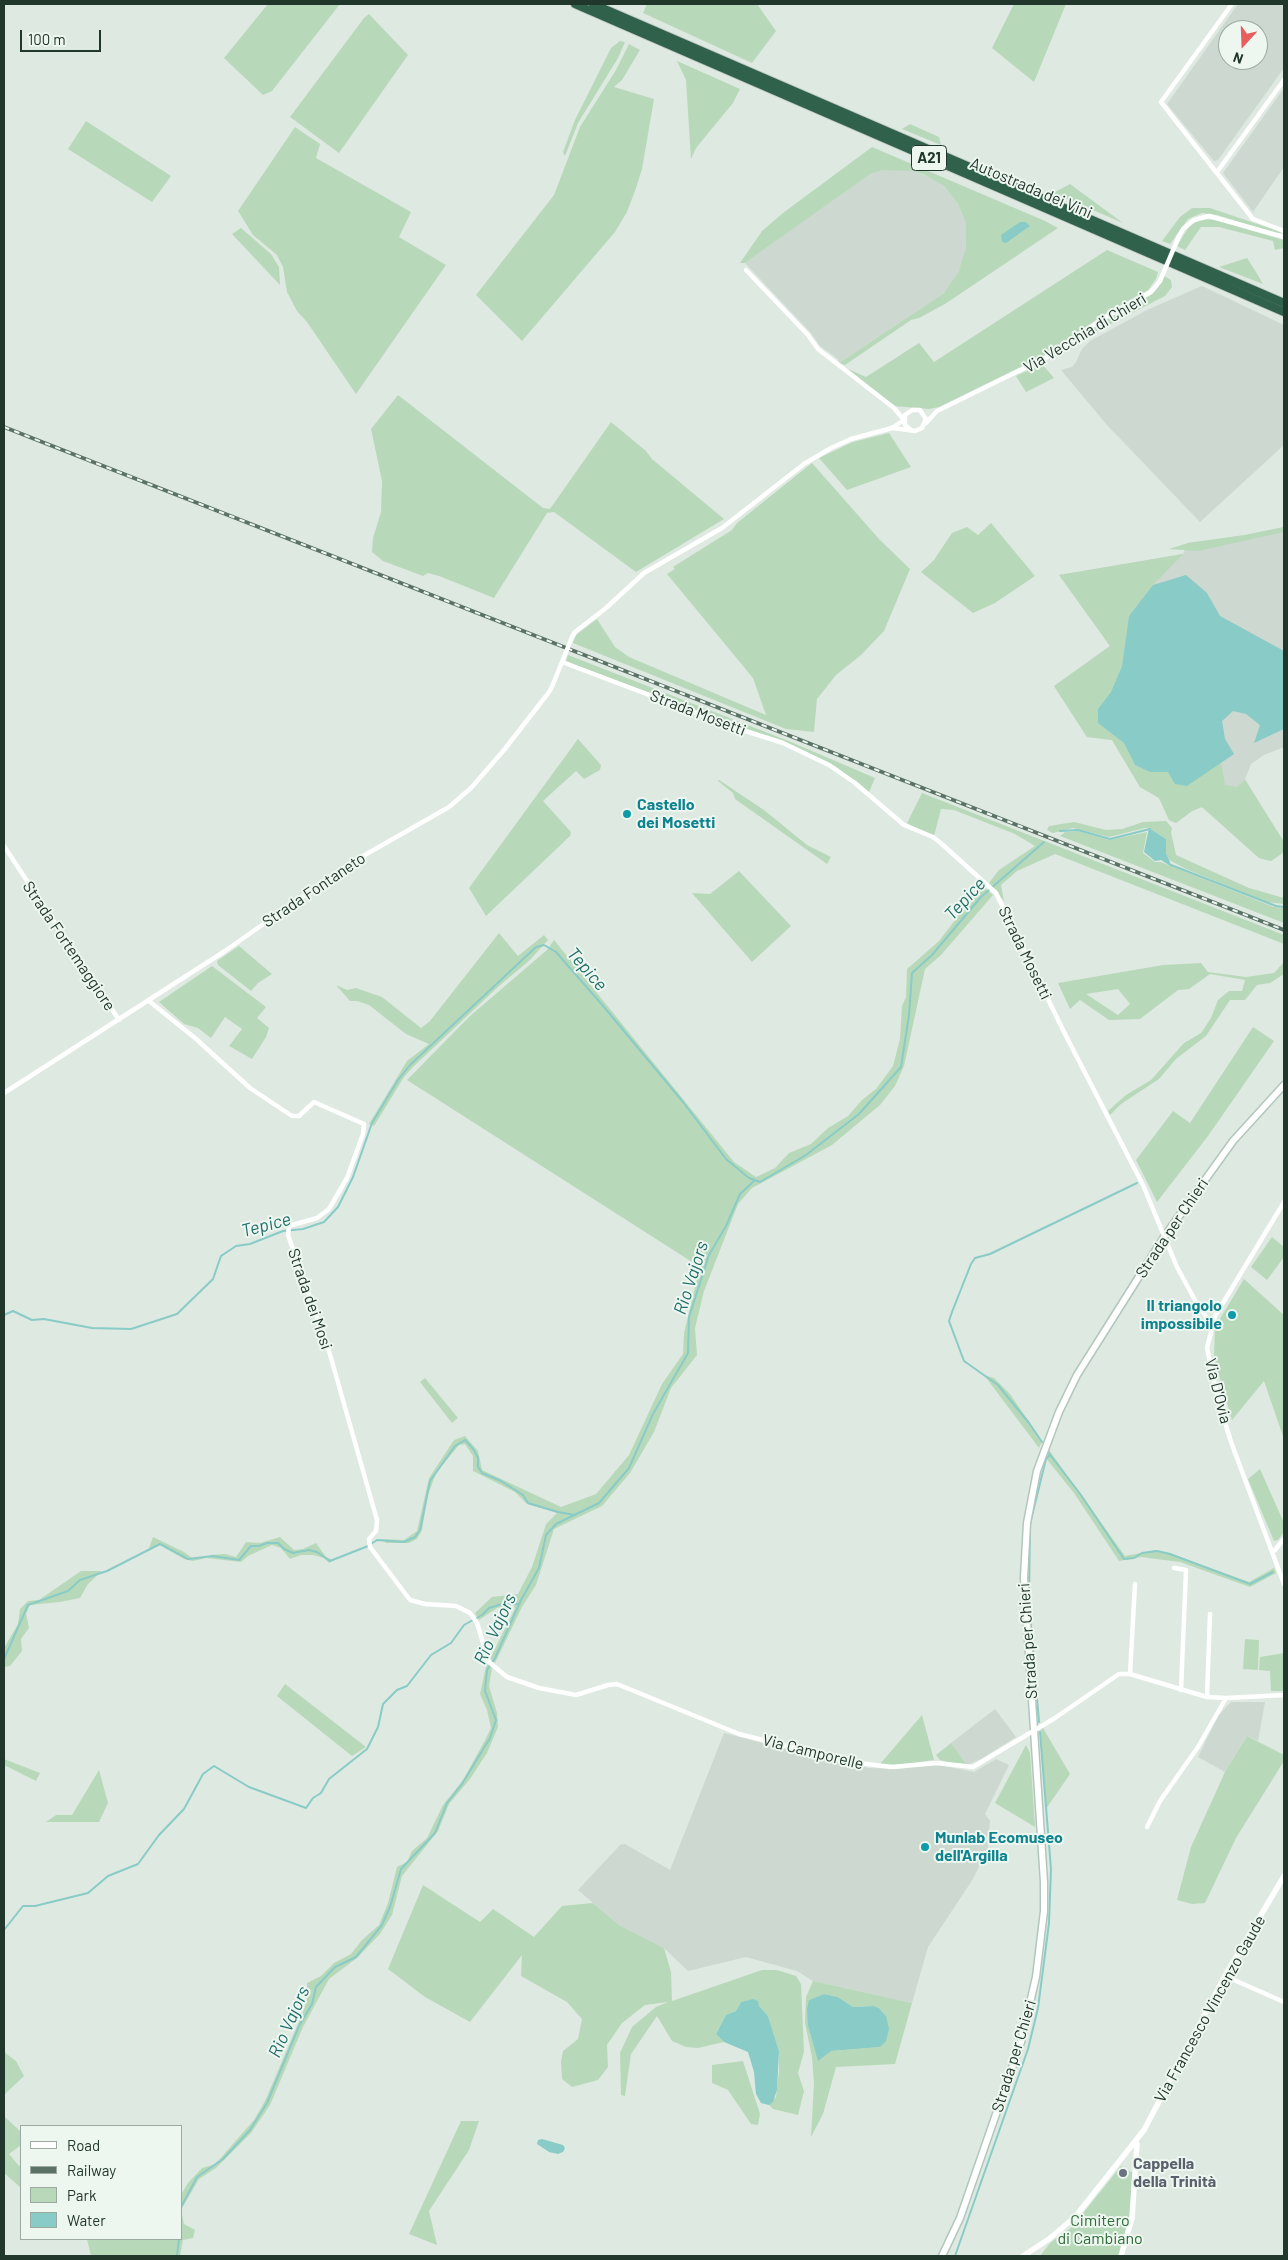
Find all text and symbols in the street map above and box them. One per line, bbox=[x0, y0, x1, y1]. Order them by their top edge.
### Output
scale bar bbox=[22, 20, 104, 52]
north arrow bbox=[1218, 20, 1268, 70]
text: 100 m bbox=[28, 30, 66, 48]
text: N bbox=[1231, 49, 1245, 68]
road number: A21 bbox=[912, 146, 946, 170]
street label: Autostrada dei Vini bbox=[967, 154, 1095, 222]
street label: Via Vecchia di Chieri bbox=[1020, 289, 1150, 377]
street label: Strada Mosetti bbox=[647, 686, 749, 740]
place label: Castello dei Mosetti bbox=[637, 795, 715, 833]
marker: Castello dei Mosetti bbox=[621, 808, 633, 820]
street label: Strada Fontaneto bbox=[259, 848, 369, 932]
water label: Tepice bbox=[940, 873, 990, 925]
street label: Strada Fortemaggiore bbox=[18, 878, 120, 1014]
street label: Strada Mosetti bbox=[994, 903, 1056, 1003]
water label: Tepice bbox=[562, 943, 612, 995]
street label: Strada per Chieri bbox=[1132, 1174, 1212, 1282]
water label: Tepice bbox=[239, 1208, 293, 1242]
water label: Rio Vajors bbox=[669, 1239, 713, 1317]
street label: Strada dei Mosi bbox=[284, 1246, 336, 1352]
place label: Il triangolo impossibile bbox=[1141, 1296, 1222, 1334]
marker: Il triangolo impossibile bbox=[1226, 1309, 1238, 1321]
street label: Via D'Ovia bbox=[1201, 1356, 1235, 1426]
street label: Strada per Chieri bbox=[1014, 1582, 1042, 1700]
water label: Rio Vajors bbox=[469, 1590, 521, 1668]
street label: Via Camporelle bbox=[760, 1730, 866, 1774]
place label: Munlab Ecomuseo dell'Argilla bbox=[935, 1828, 1063, 1866]
marker: Munlab Ecomuseo dell'Argilla bbox=[919, 1841, 931, 1853]
street label: Via Francesco Vincenzo Gaude bbox=[1150, 1912, 1270, 2106]
water label: Rio Vajors bbox=[264, 1983, 314, 2061]
street label: Strada per Chieri bbox=[988, 1998, 1040, 2114]
legend bbox=[20, 2125, 182, 2240]
text: Road bbox=[67, 2136, 100, 2154]
place label: Cappella della Trinità bbox=[1133, 2154, 1216, 2192]
text: Railway bbox=[67, 2161, 116, 2179]
marker: Cappella della Trinità bbox=[1117, 2167, 1129, 2179]
text: Park bbox=[67, 2186, 96, 2204]
text: Water bbox=[67, 2211, 106, 2229]
park label: Cimitero di Cambiano bbox=[1057, 2211, 1143, 2249]

